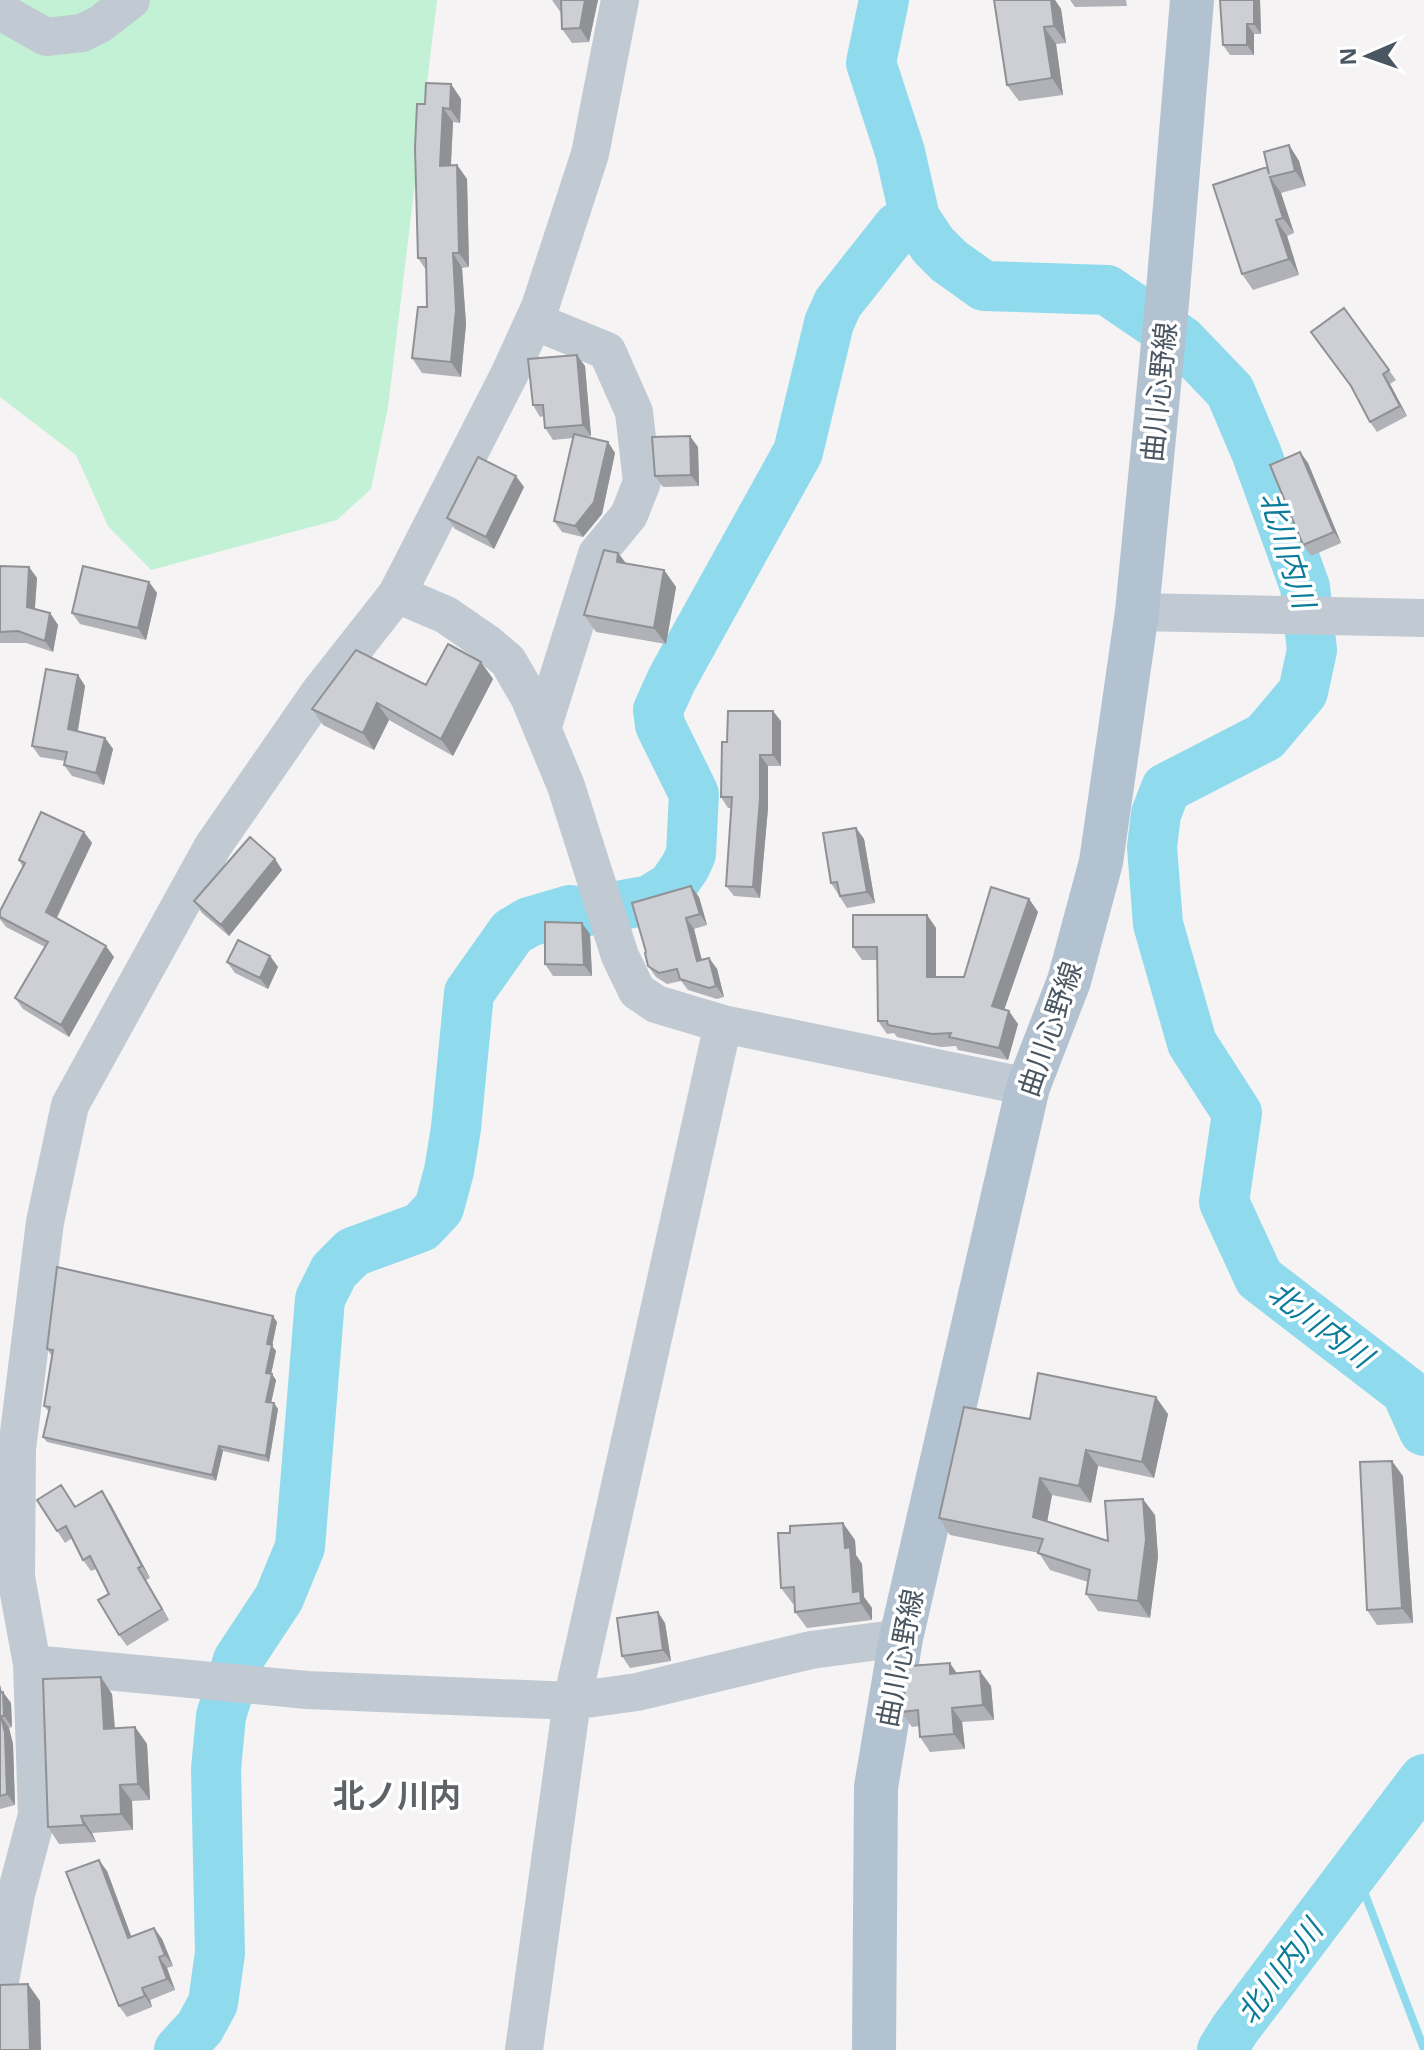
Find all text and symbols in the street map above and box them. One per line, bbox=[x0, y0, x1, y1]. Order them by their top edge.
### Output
north arrow bbox=[1328, 16, 1408, 96]
text: N bbox=[1332, 47, 1362, 66]
street label: 曲川心野線 bbox=[1132, 320, 1184, 464]
water label: 北川内川 bbox=[1251, 486, 1326, 616]
street label: 曲川心野線 bbox=[1008, 956, 1090, 1101]
water label: 北川内川 bbox=[1261, 1271, 1384, 1378]
street label: 曲川心野線 bbox=[867, 1585, 931, 1730]
district label: 北ノ川内 bbox=[333, 1773, 461, 1816]
water label: 北川内川 bbox=[1226, 1908, 1333, 2031]

